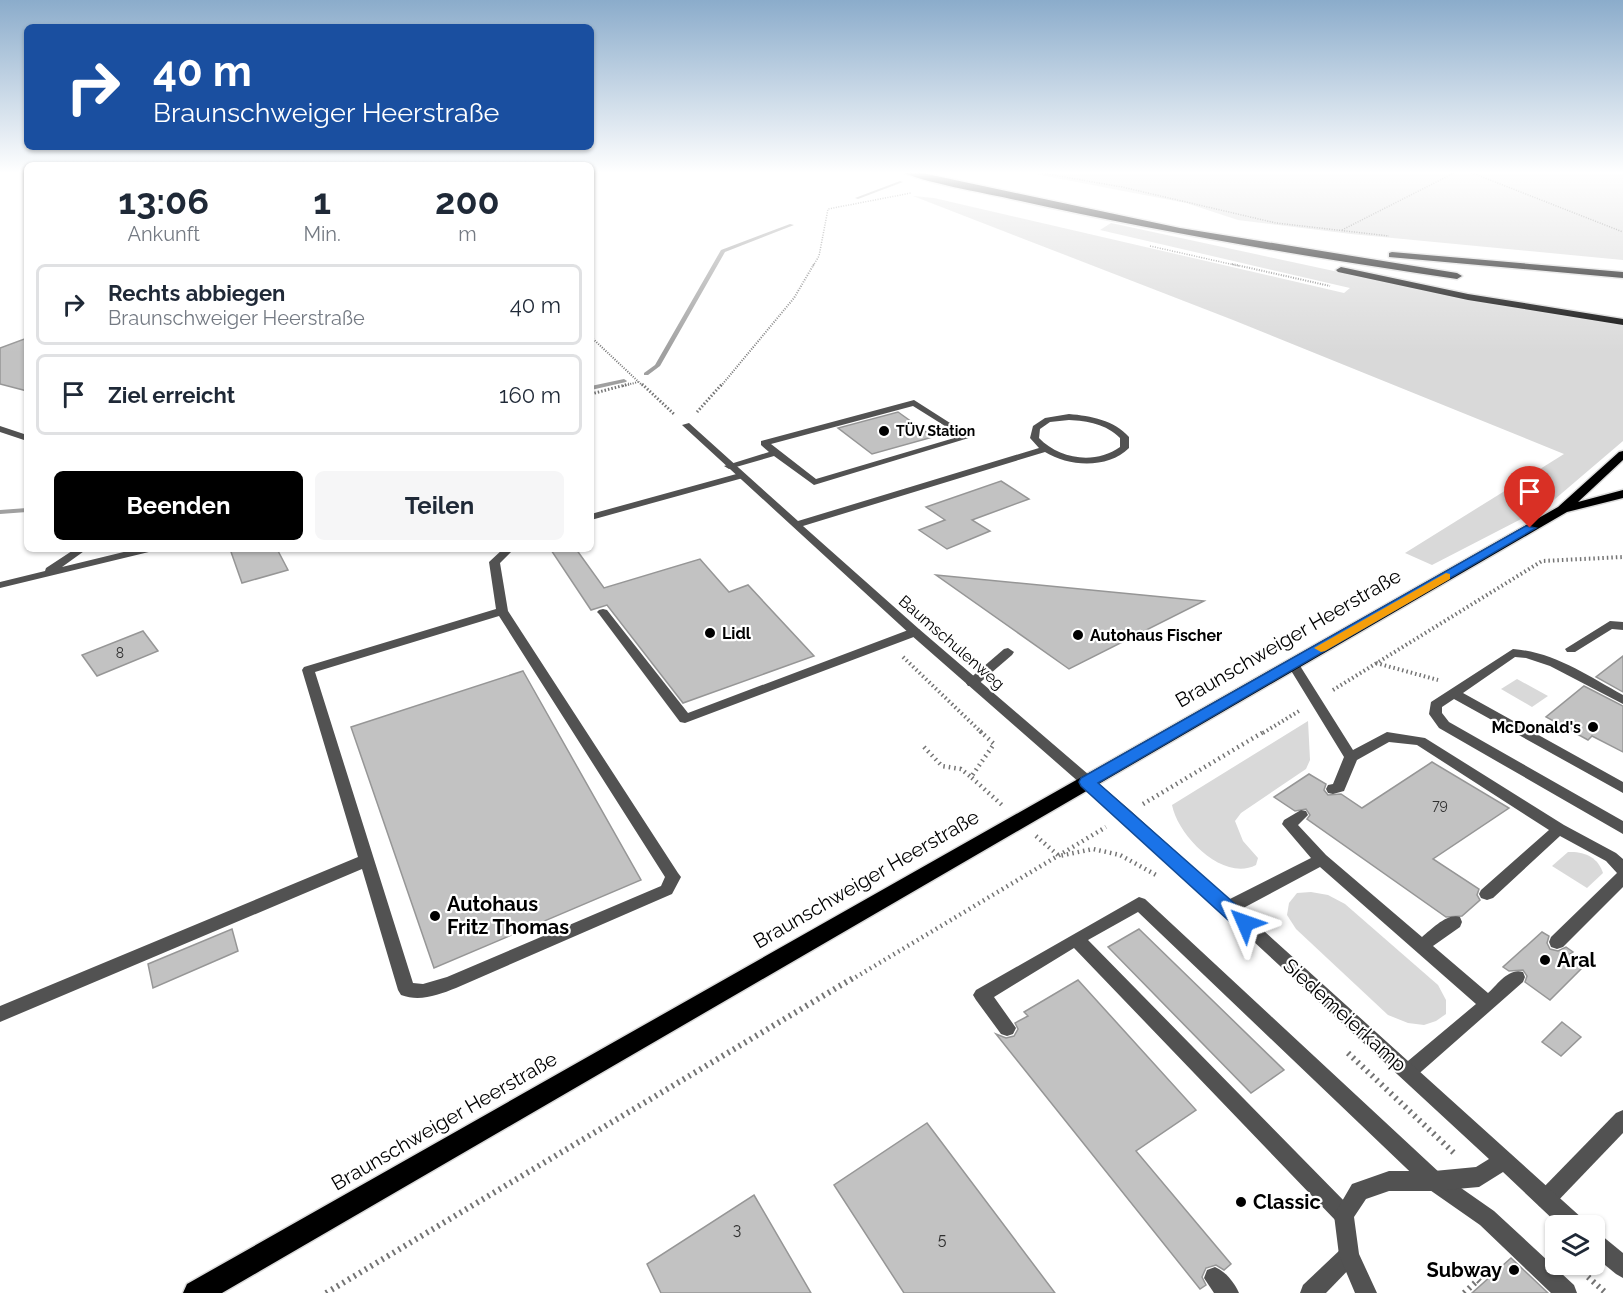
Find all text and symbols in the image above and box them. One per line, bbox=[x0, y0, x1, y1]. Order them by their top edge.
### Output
text: 40 m bbox=[153, 47, 252, 96]
icon: right bbox=[54, 48, 132, 126]
text: Braunschweiger Heerstraße bbox=[153, 97, 499, 128]
text: 13:06 bbox=[118, 180, 209, 222]
text: 1 bbox=[313, 180, 331, 222]
text: 200 bbox=[435, 180, 500, 222]
text: Ankunft bbox=[127, 222, 200, 246]
text: Min. bbox=[303, 222, 341, 246]
text: m bbox=[458, 222, 477, 246]
text: Rechts abbiegen bbox=[108, 280, 285, 306]
icon: right bbox=[57, 288, 90, 321]
text: 40 m bbox=[510, 292, 561, 318]
text: Braunschweiger Heerstraße bbox=[108, 306, 365, 330]
icon: arrive bbox=[57, 378, 90, 411]
text: Ziel erreicht bbox=[108, 382, 235, 408]
text: 160 m bbox=[499, 382, 561, 408]
place label: TÜV Station bbox=[896, 422, 975, 439]
marker: TÜV Station bbox=[877, 424, 891, 438]
pin bbox=[1504, 466, 1555, 528]
button: Beenden bbox=[54, 471, 303, 540]
button: Teilen bbox=[315, 471, 564, 540]
icon: arrive bbox=[1513, 475, 1546, 508]
street label: Braunschweiger Heerstraße bbox=[1171, 563, 1405, 713]
street label: Baumschulenweg bbox=[895, 591, 1008, 693]
place label: Lidl bbox=[722, 624, 752, 643]
marker: Lidl bbox=[703, 626, 717, 640]
place label: Autohaus Fischer bbox=[1090, 626, 1222, 645]
marker: Autohaus Fischer bbox=[1071, 628, 1085, 642]
house number: 8 bbox=[116, 645, 124, 661]
place label: McDonald's bbox=[1491, 718, 1581, 737]
marker: McDonald's bbox=[1586, 720, 1600, 734]
house number: 79 bbox=[1432, 797, 1448, 813]
street label: Braunschweiger Heerstraße bbox=[749, 804, 983, 954]
position arrow bbox=[1213, 891, 1277, 955]
place label: Autohaus Fritz Thomas bbox=[447, 892, 569, 939]
marker: Autohaus Fritz Thomas bbox=[428, 909, 442, 923]
place label: Aral bbox=[1557, 948, 1597, 972]
street label: Siedemeierkamp bbox=[1278, 953, 1412, 1077]
marker: Aral bbox=[1538, 953, 1552, 967]
street label: Braunschweiger Heerstraße bbox=[327, 1046, 561, 1196]
place label: Classic bbox=[1253, 1190, 1321, 1214]
marker: Classic bbox=[1234, 1195, 1248, 1209]
map controls bbox=[1545, 1215, 1605, 1275]
button: layers bbox=[1545, 1215, 1605, 1275]
house number: 3 bbox=[733, 1220, 741, 1239]
house number: 5 bbox=[938, 1230, 947, 1249]
place label: Subway bbox=[1427, 1258, 1502, 1282]
marker: Subway bbox=[1507, 1263, 1521, 1277]

